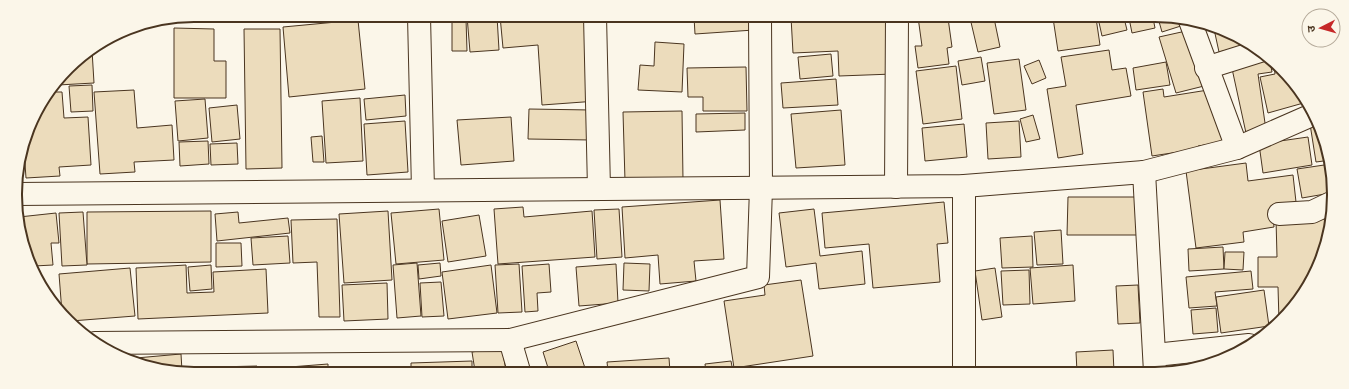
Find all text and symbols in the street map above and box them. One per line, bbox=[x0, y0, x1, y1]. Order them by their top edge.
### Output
north arrow bbox=[1301, 8, 1341, 48]
text: उ bbox=[1304, 25, 1318, 33]

